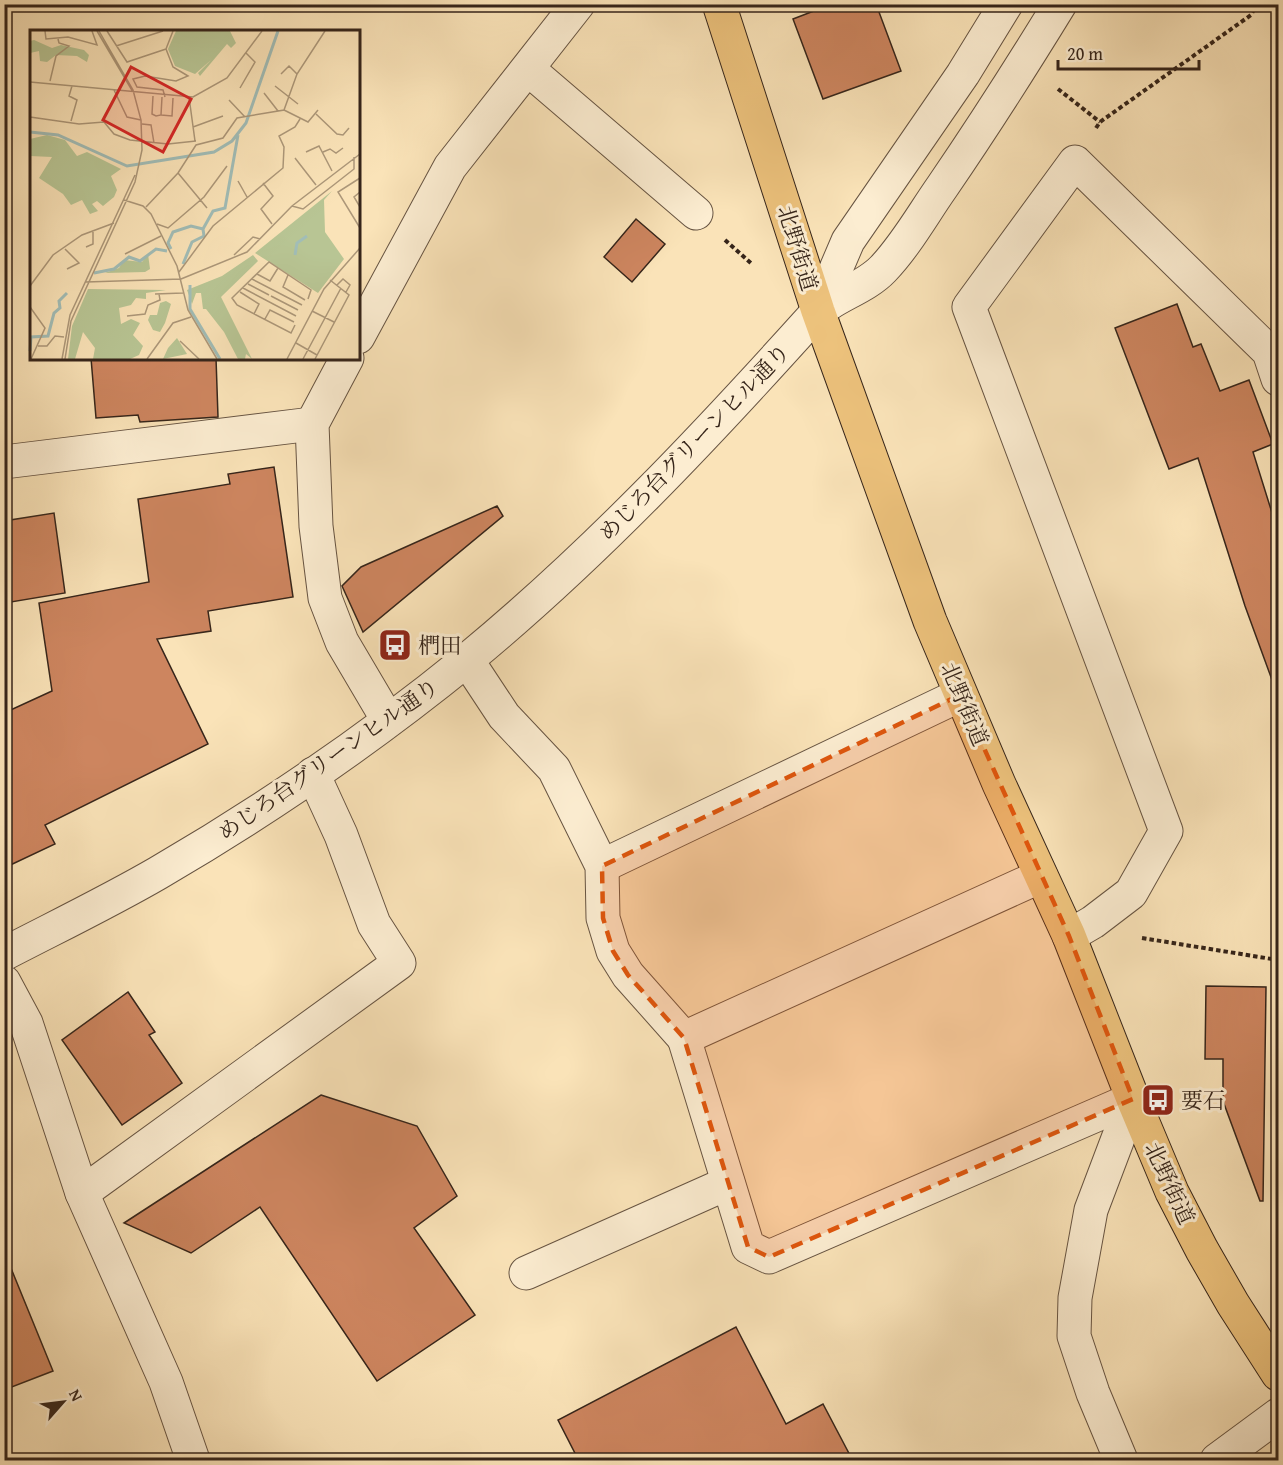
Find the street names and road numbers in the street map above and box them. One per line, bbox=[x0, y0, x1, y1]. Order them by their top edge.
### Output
street label: 北野街道 bbox=[770, 201, 826, 295]
street label: めじろ台グリーンヒル通り bbox=[591, 336, 797, 548]
street label: 北野街道 bbox=[933, 657, 997, 751]
street label: めじろ台グリーンヒル通り bbox=[211, 670, 445, 848]
street label: 北野街道 bbox=[1137, 1136, 1203, 1230]

